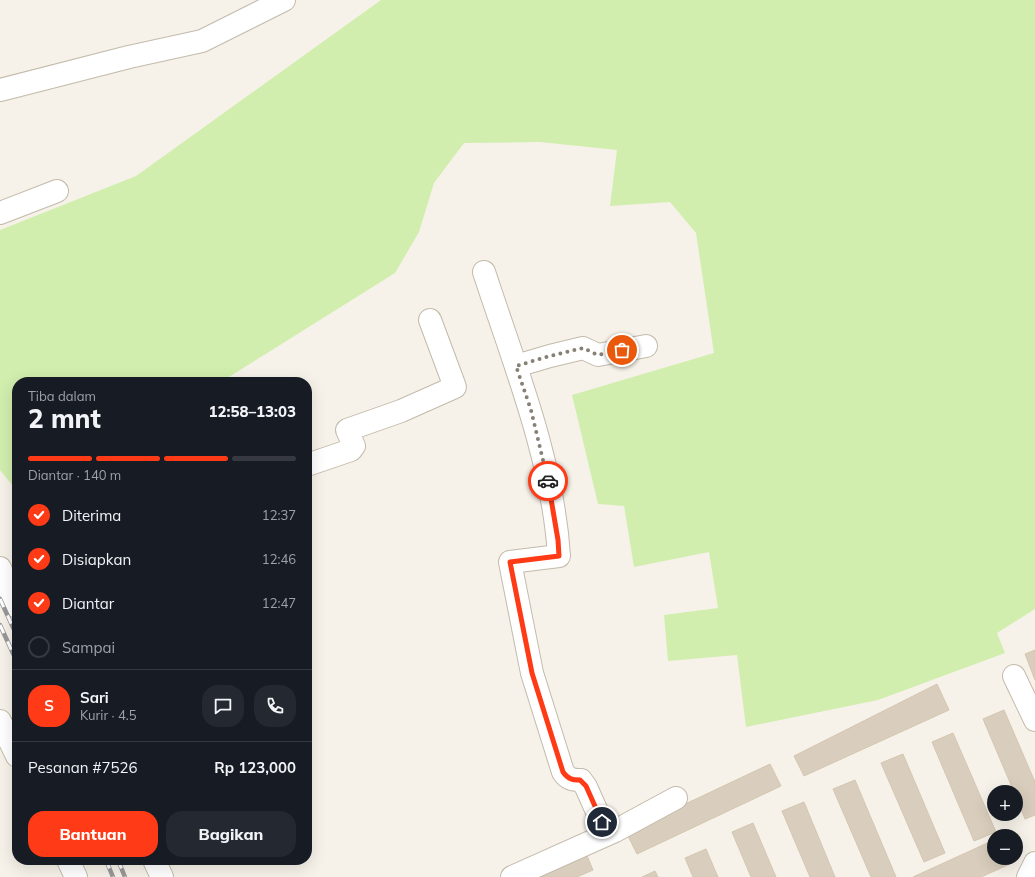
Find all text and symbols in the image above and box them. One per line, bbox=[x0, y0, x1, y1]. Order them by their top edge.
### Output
pin bbox=[605, 333, 639, 367]
icon: bag bbox=[611, 339, 633, 361]
text: Tiba dalam bbox=[28, 388, 96, 404]
text: 2 mnt bbox=[28, 402, 101, 435]
text: 12:58–13:03 bbox=[209, 402, 296, 421]
courier bbox=[528, 461, 568, 501]
text: Diantar · 140 m bbox=[28, 467, 121, 483]
icon: car bbox=[537, 470, 559, 492]
icon: check bbox=[28, 504, 50, 526]
text: Diterima bbox=[62, 506, 121, 525]
text: 12:37 bbox=[262, 507, 296, 523]
icon: check bbox=[28, 548, 50, 570]
text: Disiapkan bbox=[62, 550, 131, 569]
text: 12:46 bbox=[262, 551, 296, 567]
icon: check bbox=[28, 592, 50, 614]
text: Diantar bbox=[62, 594, 114, 613]
text: 12:47 bbox=[262, 595, 296, 611]
text: Sampai bbox=[62, 638, 115, 657]
button: chat bbox=[202, 685, 244, 727]
button: phone bbox=[254, 685, 296, 727]
text: Sari bbox=[80, 688, 109, 707]
text: S bbox=[44, 696, 54, 715]
text: Kurir · 4.5 bbox=[80, 707, 137, 723]
text: Pesanan #7526 bbox=[28, 758, 138, 777]
text: Rp 123,000 bbox=[214, 758, 296, 777]
map controls bbox=[987, 785, 1023, 865]
button: + bbox=[987, 785, 1023, 821]
pin bbox=[585, 805, 619, 839]
button: Bantuan bbox=[28, 811, 158, 857]
button: Bagikan bbox=[166, 811, 296, 857]
icon: home bbox=[591, 811, 613, 833]
button: − bbox=[987, 829, 1023, 865]

